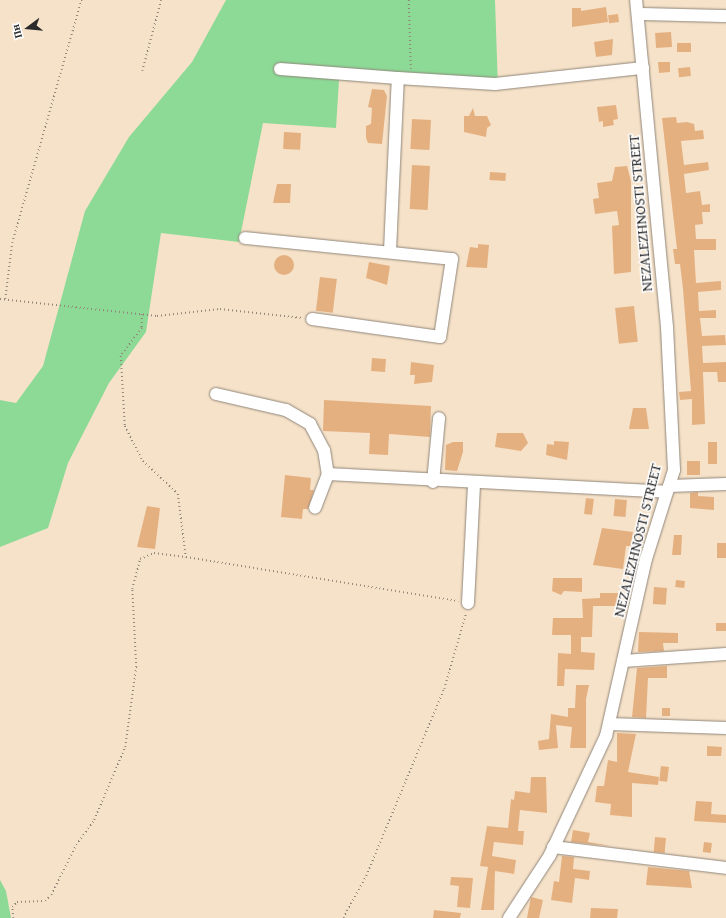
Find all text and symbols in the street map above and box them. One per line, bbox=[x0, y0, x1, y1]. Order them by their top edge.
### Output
north arrow bbox=[8, 8, 48, 48]
text: Пн bbox=[7, 22, 26, 40]
street label: NEZALEZHNOSTI STREET bbox=[624, 134, 656, 292]
street label: NEZALEZHNOSTI STREET bbox=[609, 461, 665, 619]

